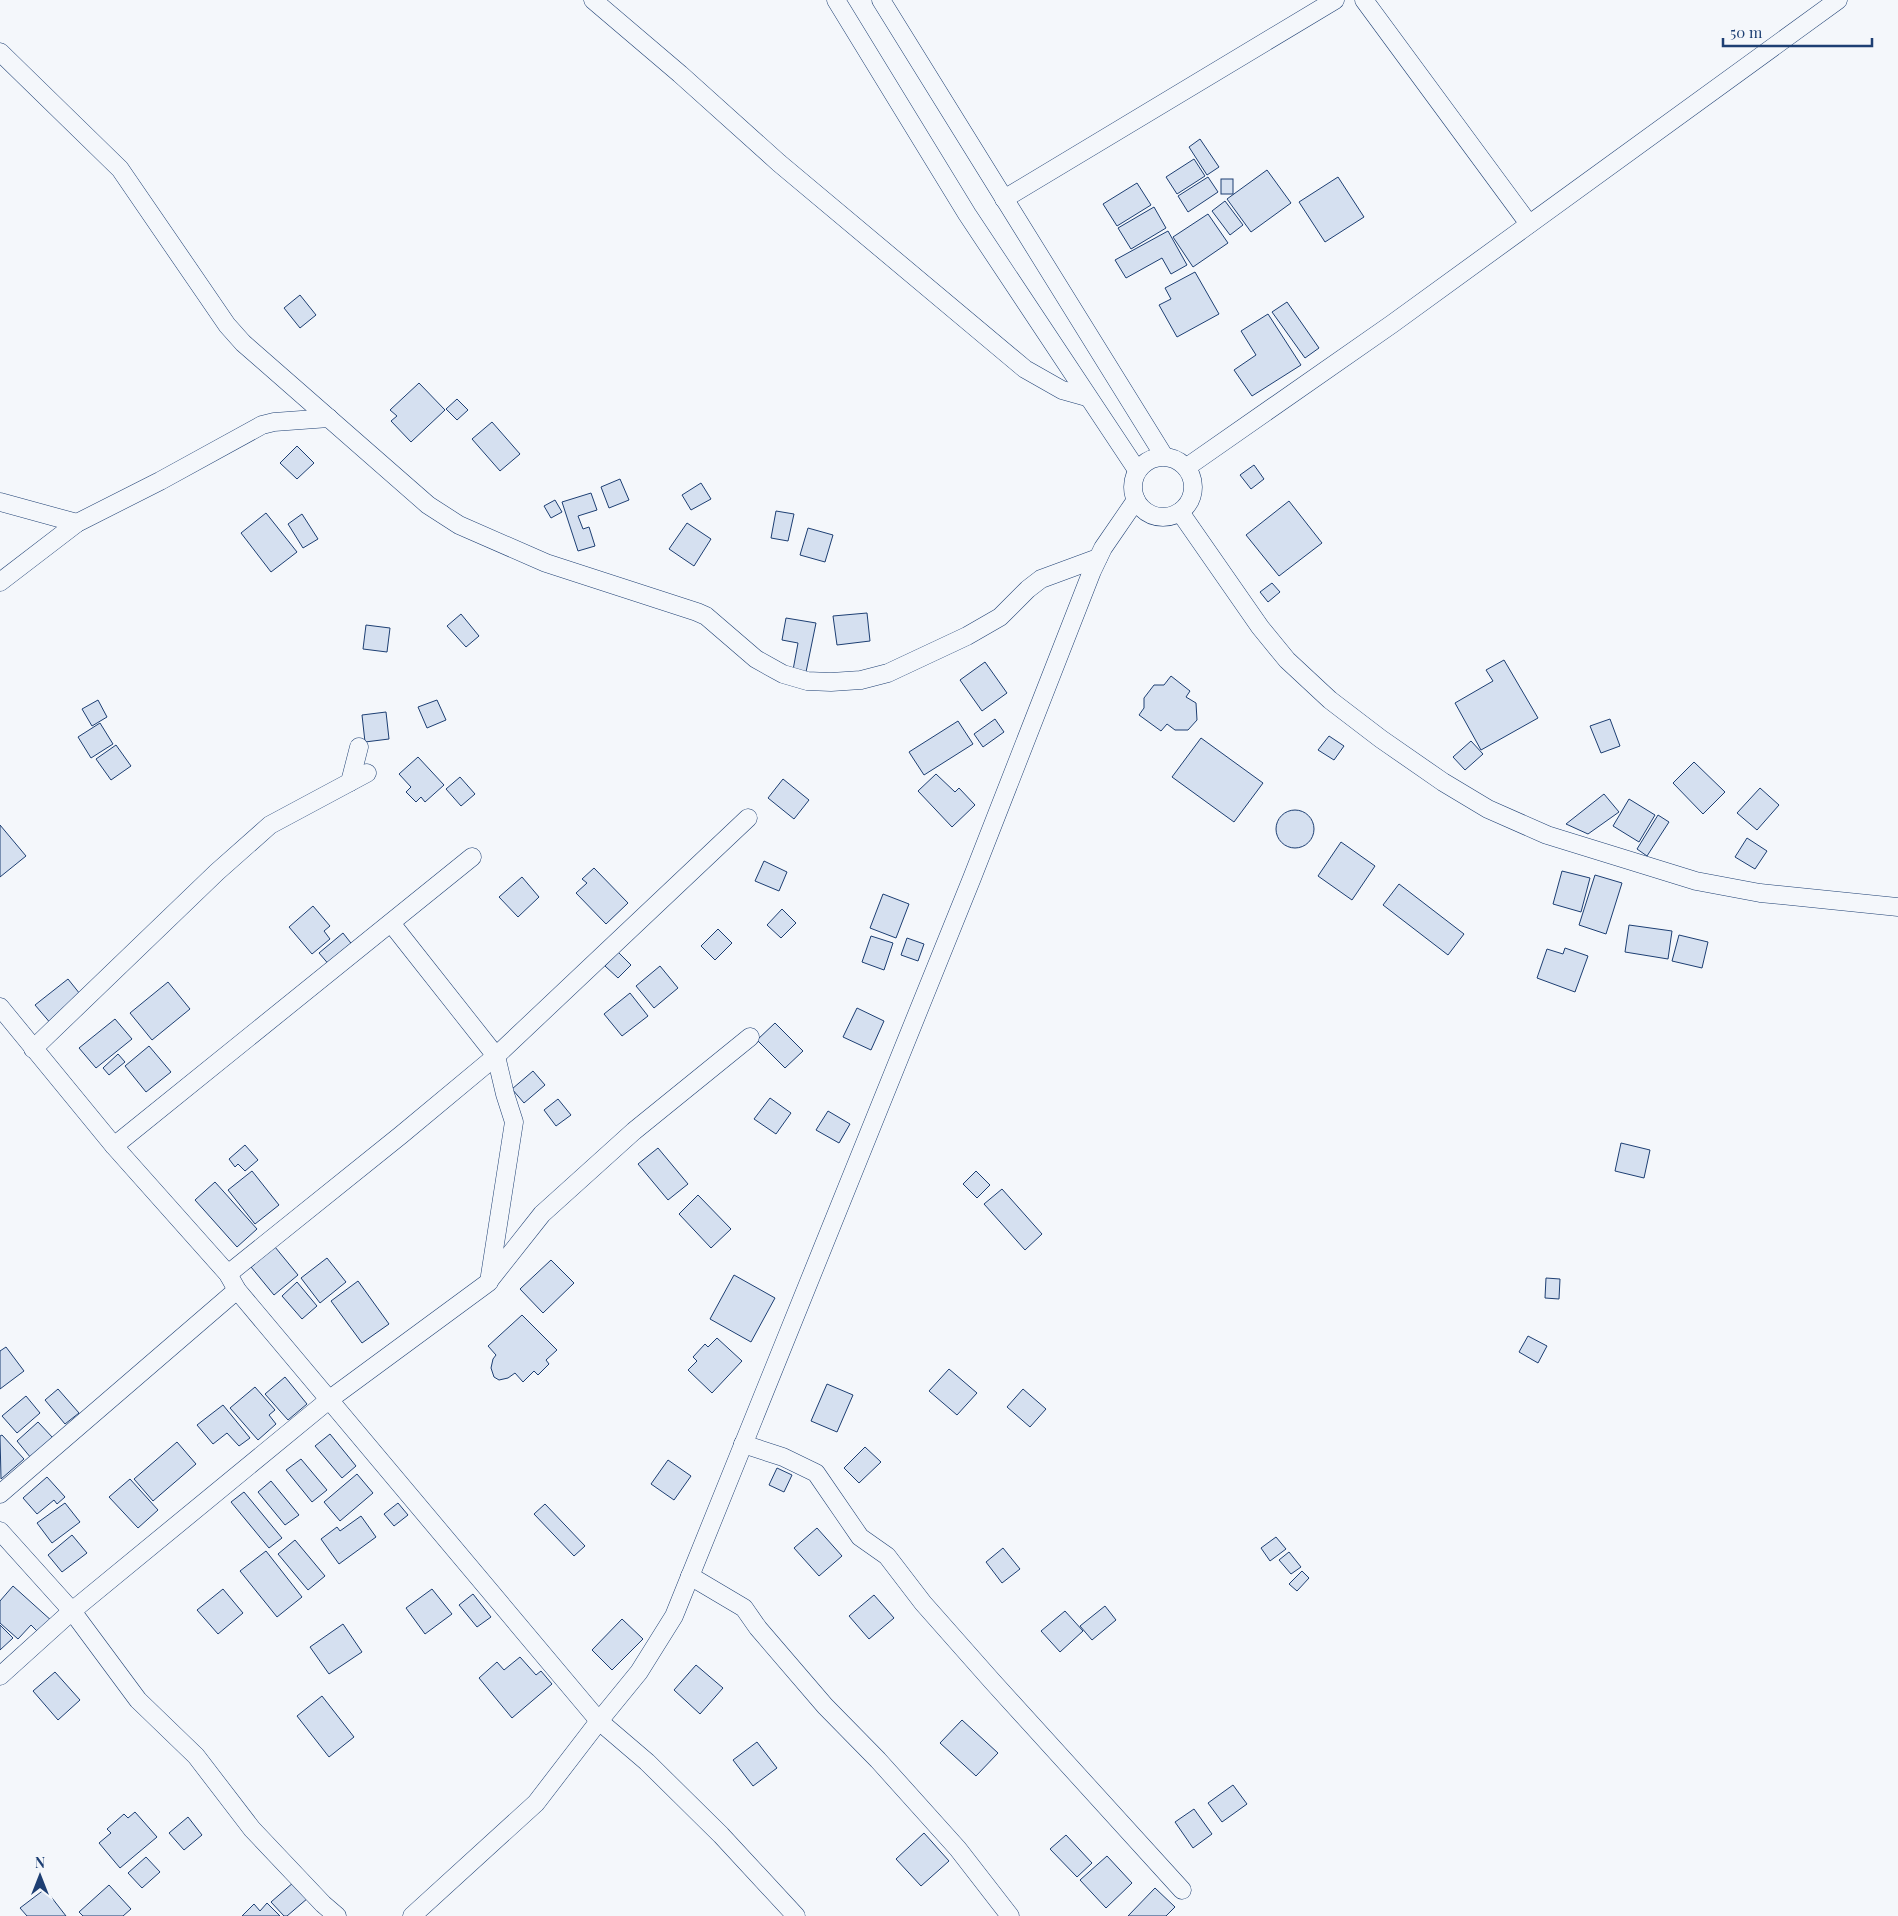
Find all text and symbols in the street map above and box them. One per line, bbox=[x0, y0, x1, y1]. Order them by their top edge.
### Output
scale bar bbox=[1723, 15, 1872, 47]
text: 50 m bbox=[1730, 22, 1763, 42]
north arrow bbox=[15, 1851, 65, 1901]
text: N bbox=[35, 1853, 45, 1872]

